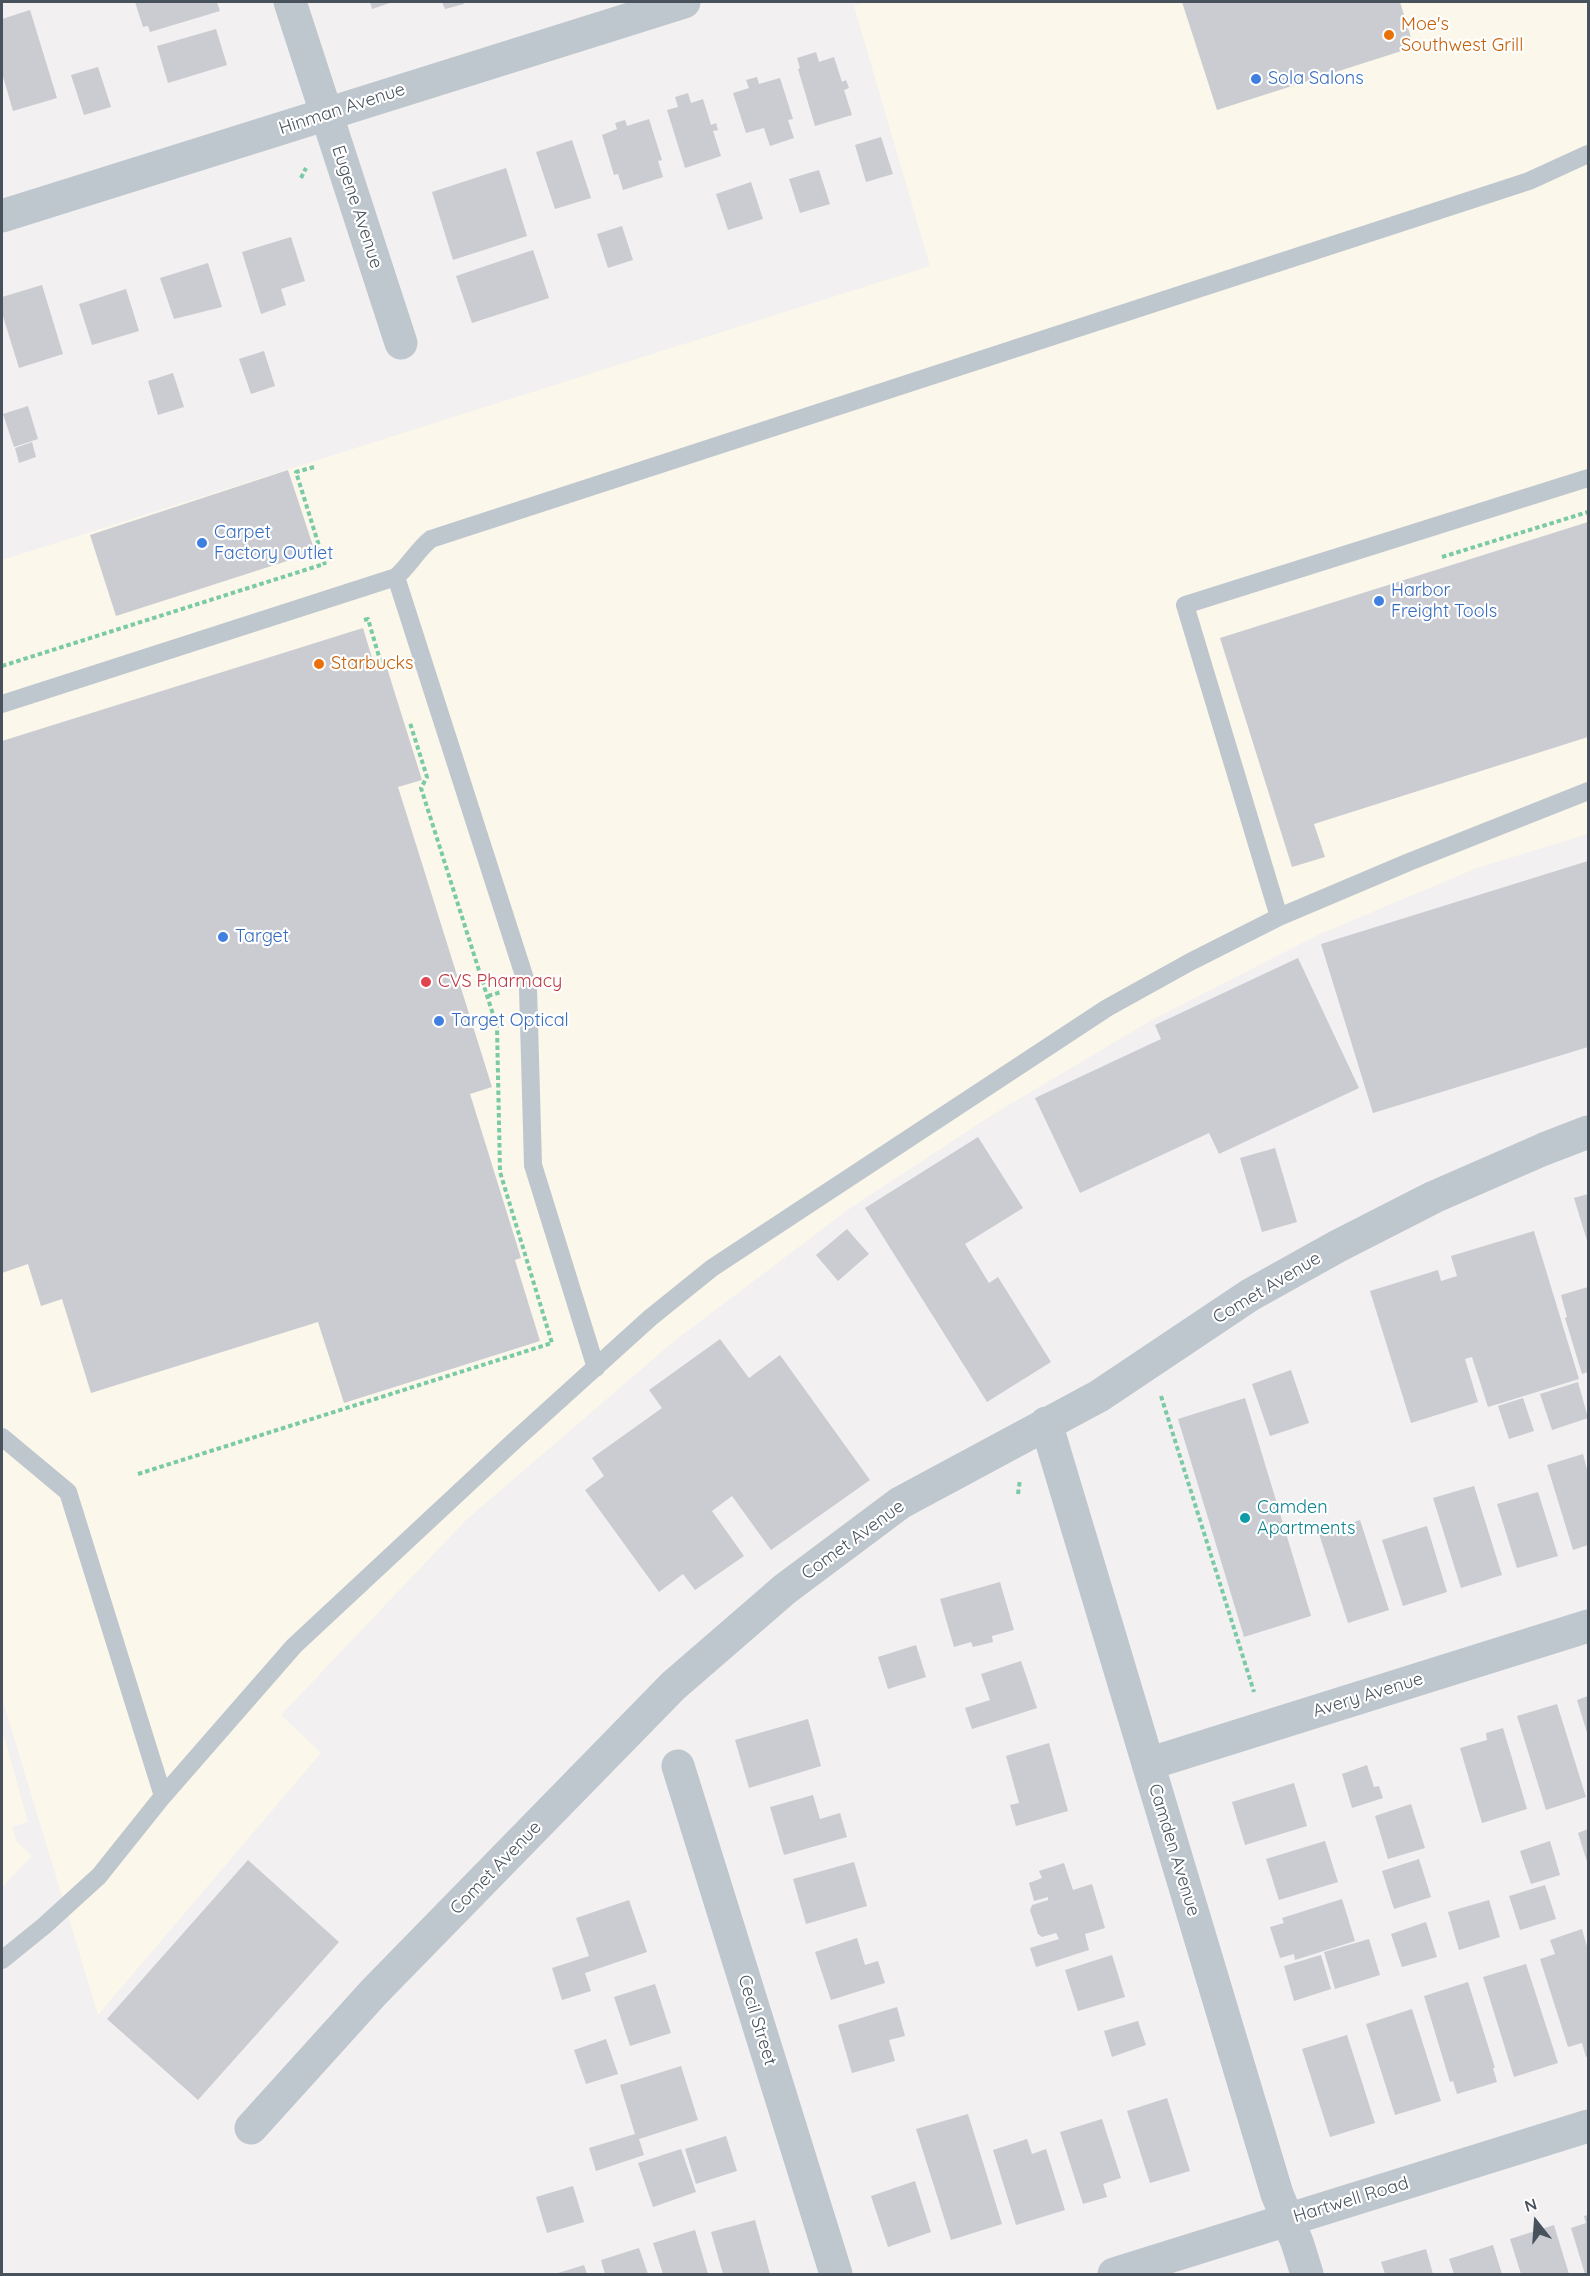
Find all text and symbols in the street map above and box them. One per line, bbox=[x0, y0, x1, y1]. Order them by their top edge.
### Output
place label: Moe's Southwest Grill bbox=[1401, 14, 1523, 57]
marker: Moe's Southwest Grill bbox=[1382, 28, 1396, 42]
place label: Sola Salons bbox=[1268, 68, 1364, 90]
marker: Sola Salons bbox=[1249, 72, 1263, 86]
street label: Hinman Avenue bbox=[276, 78, 408, 140]
street label: Eugene Avenue bbox=[327, 143, 387, 271]
place label: Carpet Factory Outlet bbox=[214, 522, 333, 564]
marker: Carpet Factory Outlet bbox=[195, 536, 209, 550]
place label: Harbor Freight Tools bbox=[1391, 580, 1497, 622]
marker: Harbor Freight Tools bbox=[1372, 594, 1386, 608]
place label: Starbucks bbox=[331, 653, 414, 675]
marker: Starbucks bbox=[312, 657, 326, 671]
place label: Target bbox=[235, 926, 289, 948]
marker: Target bbox=[216, 930, 230, 944]
place label: CVS Pharmacy bbox=[438, 971, 562, 993]
marker: CVS Pharmacy bbox=[419, 975, 433, 989]
place label: Target Optical bbox=[451, 1010, 569, 1032]
marker: Target Optical bbox=[432, 1014, 446, 1028]
street label: Comet Avenue bbox=[1209, 1247, 1325, 1329]
street label: Comet Avenue bbox=[797, 1495, 909, 1585]
place label: Camden Apartments bbox=[1257, 1497, 1355, 1540]
marker: Camden Apartments bbox=[1238, 1511, 1252, 1525]
street label: Avery Avenue bbox=[1310, 1668, 1426, 1722]
street label: Camden Avenue bbox=[1144, 1781, 1204, 1919]
street label: Comet Avenue bbox=[446, 1817, 546, 1919]
street label: Cecil Street bbox=[733, 1972, 781, 2068]
street label: Hartwell Road bbox=[1291, 2172, 1411, 2228]
north arrow bbox=[1506, 2192, 1566, 2252]
text: N bbox=[1522, 2194, 1539, 2216]

